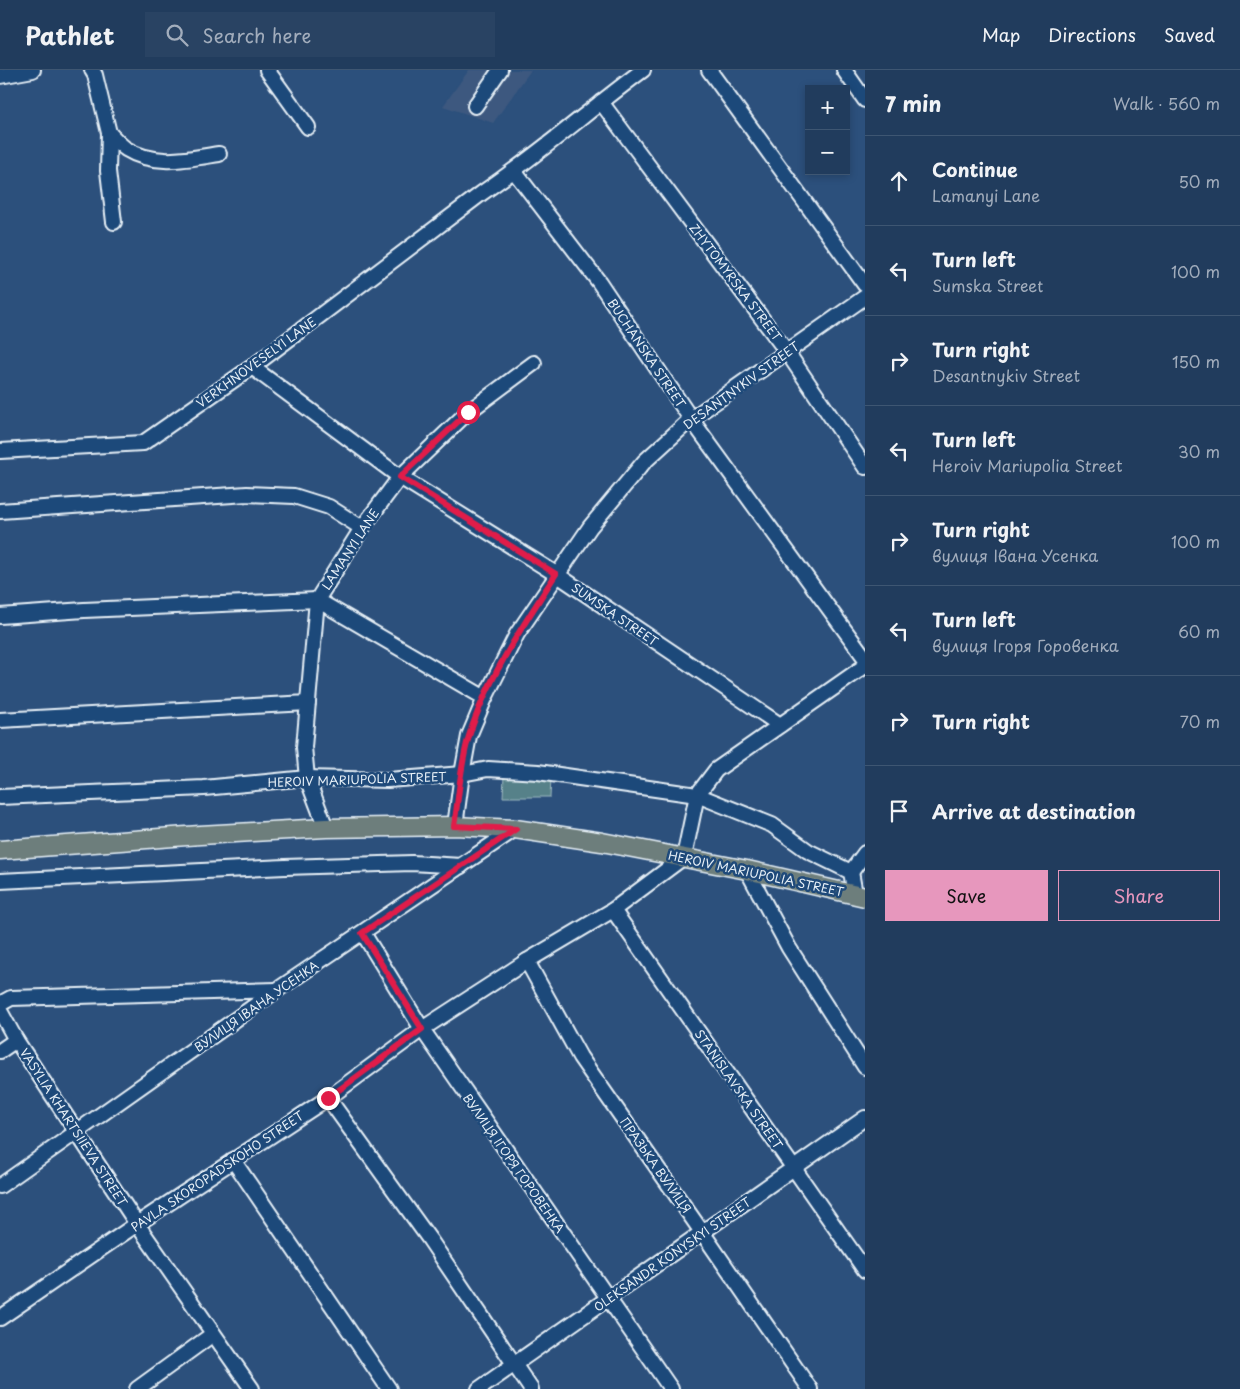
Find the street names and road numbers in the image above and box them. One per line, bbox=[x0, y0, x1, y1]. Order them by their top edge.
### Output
street label: ZHYTOMYRSKA STREET bbox=[686, 219, 787, 345]
street label: BUCHANSKA STREET bbox=[604, 295, 691, 412]
street label: VERKHNOVESELYI LANE bbox=[192, 312, 320, 412]
street label: DESANTNYKIV STREET bbox=[679, 336, 803, 433]
street label: LAMANYI LANE bbox=[317, 505, 383, 593]
street label: SUMSKA STREET bbox=[568, 578, 663, 650]
street label: HEROIV MARIUPOLIA STREET bbox=[267, 767, 448, 791]
street label: HEROIV MARIUPOLIA STREET bbox=[667, 846, 846, 901]
street label: ВУЛИЦЯ ІВАНА УСЕНКА bbox=[190, 956, 322, 1056]
street label: STANISLAVSKA STREET bbox=[691, 1025, 788, 1153]
street label: VASYLIA KHARTSIIEVA STREET bbox=[16, 1044, 132, 1210]
street label: ВУЛИЦЯ ІГОРЯ ГОРОВЕНКА bbox=[459, 1090, 569, 1236]
street label: PAVLA SKOROPADSKOHO STREET bbox=[127, 1106, 308, 1236]
street label: ПРАЗЬКА ВУЛИЦЯ bbox=[616, 1113, 696, 1217]
street label: OLEKSANDR KONYSKYI STREET bbox=[590, 1192, 755, 1315]

